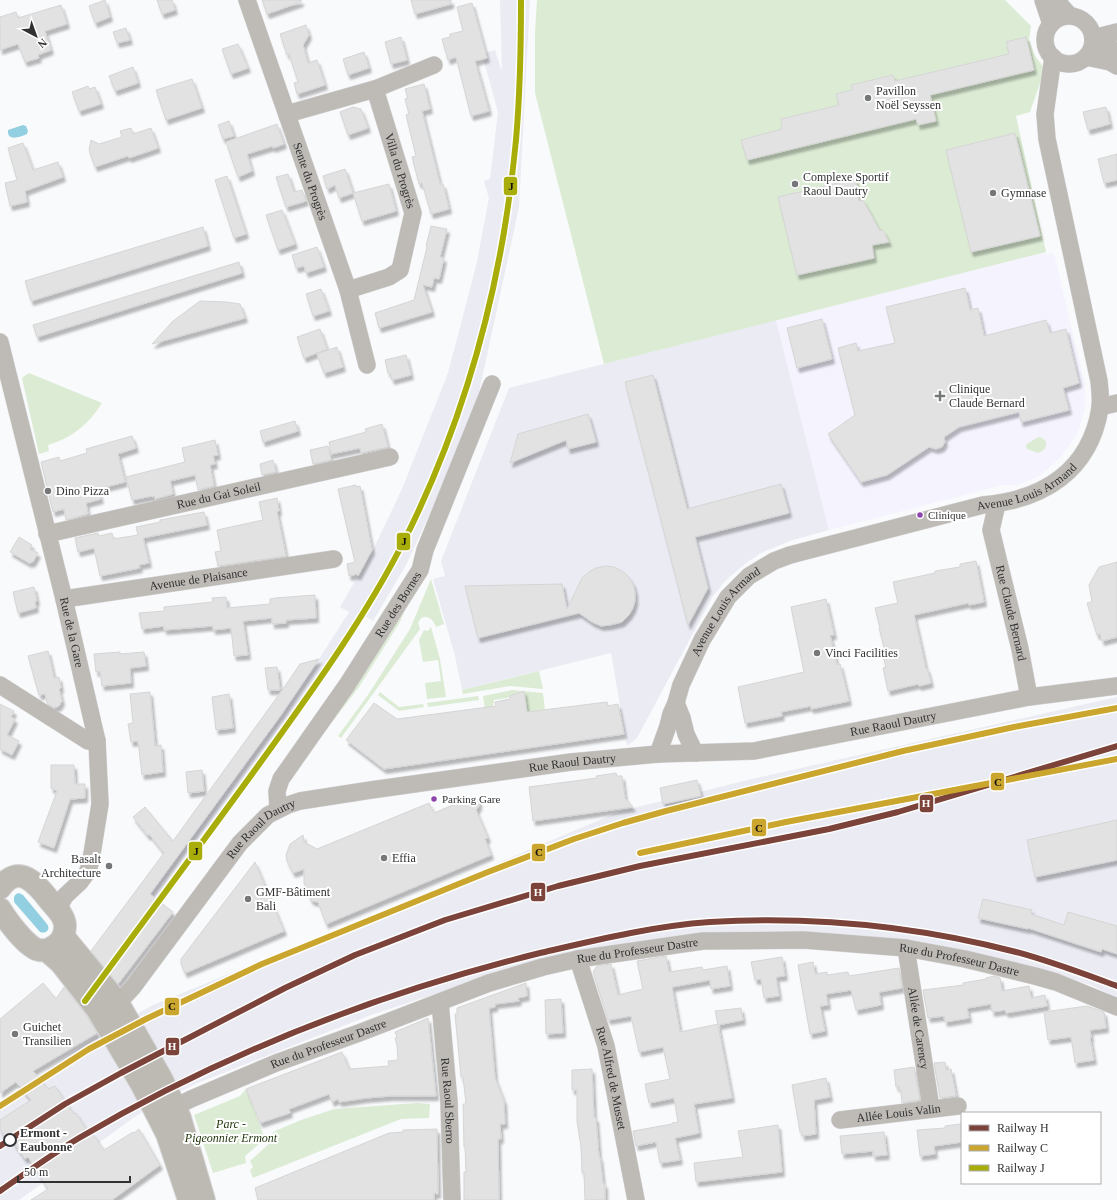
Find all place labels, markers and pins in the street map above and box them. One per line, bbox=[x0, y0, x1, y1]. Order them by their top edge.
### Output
place label: Pavillon Noël Seyssen bbox=[876, 84, 941, 112]
marker: Pavillon Noël Seyssen bbox=[863, 93, 873, 103]
place label: Complexe Sportif Raoul Dautry bbox=[803, 170, 889, 198]
marker: Complexe Sportif Raoul Dautry bbox=[790, 179, 800, 189]
place label: Gymnase bbox=[1001, 186, 1046, 200]
marker: Gymnase bbox=[988, 188, 998, 198]
place label: Clinique Claude Bernard bbox=[949, 382, 1025, 410]
marker: Clinique Claude Bernard bbox=[934, 390, 946, 402]
place label: Dino Pizza bbox=[56, 484, 110, 498]
marker: Dino Pizza bbox=[43, 486, 53, 496]
place label: Clinique bbox=[928, 509, 966, 521]
marker: Clinique bbox=[915, 510, 925, 520]
place label: Vinci Facilities bbox=[825, 646, 898, 660]
marker: Vinci Facilities bbox=[812, 648, 822, 658]
place label: Parking Gare bbox=[442, 793, 500, 805]
marker: Parking Gare bbox=[429, 794, 439, 804]
place label: Effia bbox=[392, 851, 416, 865]
place label: Basalt Architecture bbox=[41, 852, 102, 880]
marker: Effia bbox=[379, 853, 389, 863]
marker: Basalt Architecture bbox=[104, 861, 114, 871]
place label: GMF-Bâtiment Bali bbox=[256, 885, 331, 913]
marker: GMF-Bâtiment Bali bbox=[243, 894, 253, 904]
place label: Guichet Transilien bbox=[23, 1020, 71, 1048]
marker: Guichet Transilien bbox=[10, 1029, 20, 1039]
place label: Ermont - Eaubonne bbox=[20, 1126, 73, 1154]
marker: Ermont - Eaubonne bbox=[3, 1133, 17, 1147]

